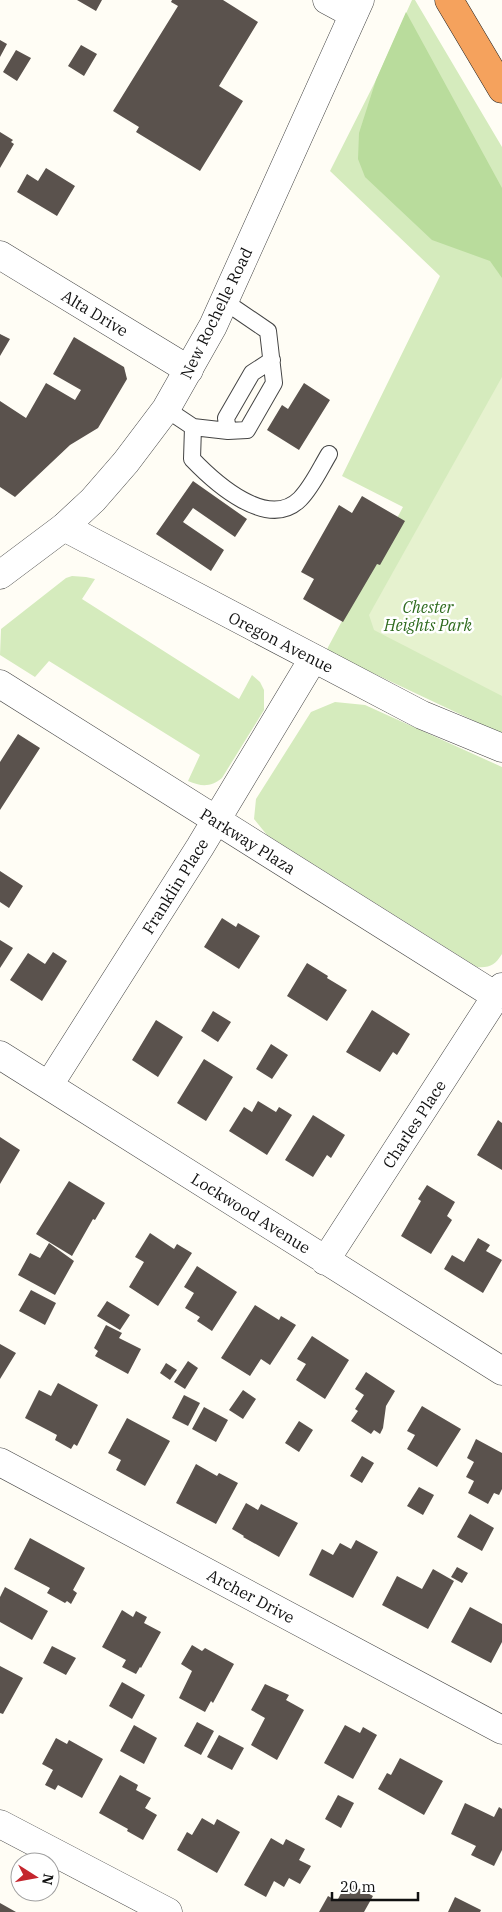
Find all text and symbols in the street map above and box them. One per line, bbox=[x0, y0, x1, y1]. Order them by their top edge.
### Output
street label: New Rochelle Road bbox=[176, 244, 257, 382]
street label: Alta Drive bbox=[58, 285, 132, 341]
park label: Chester Heights Park bbox=[383, 597, 473, 635]
street label: Oregon Avenue bbox=[225, 607, 337, 677]
street label: Parkway Plaza bbox=[197, 804, 300, 878]
street label: Franklin Place bbox=[138, 834, 212, 938]
street label: Charles Place bbox=[378, 1076, 450, 1172]
street label: Lockwood Avenue bbox=[188, 1168, 314, 1258]
street label: Archer Drive bbox=[204, 1565, 298, 1627]
north arrow bbox=[10, 1852, 60, 1902]
scale bar bbox=[332, 1870, 418, 1902]
text: N bbox=[38, 1872, 58, 1887]
text: 20 m bbox=[340, 1877, 376, 1896]

